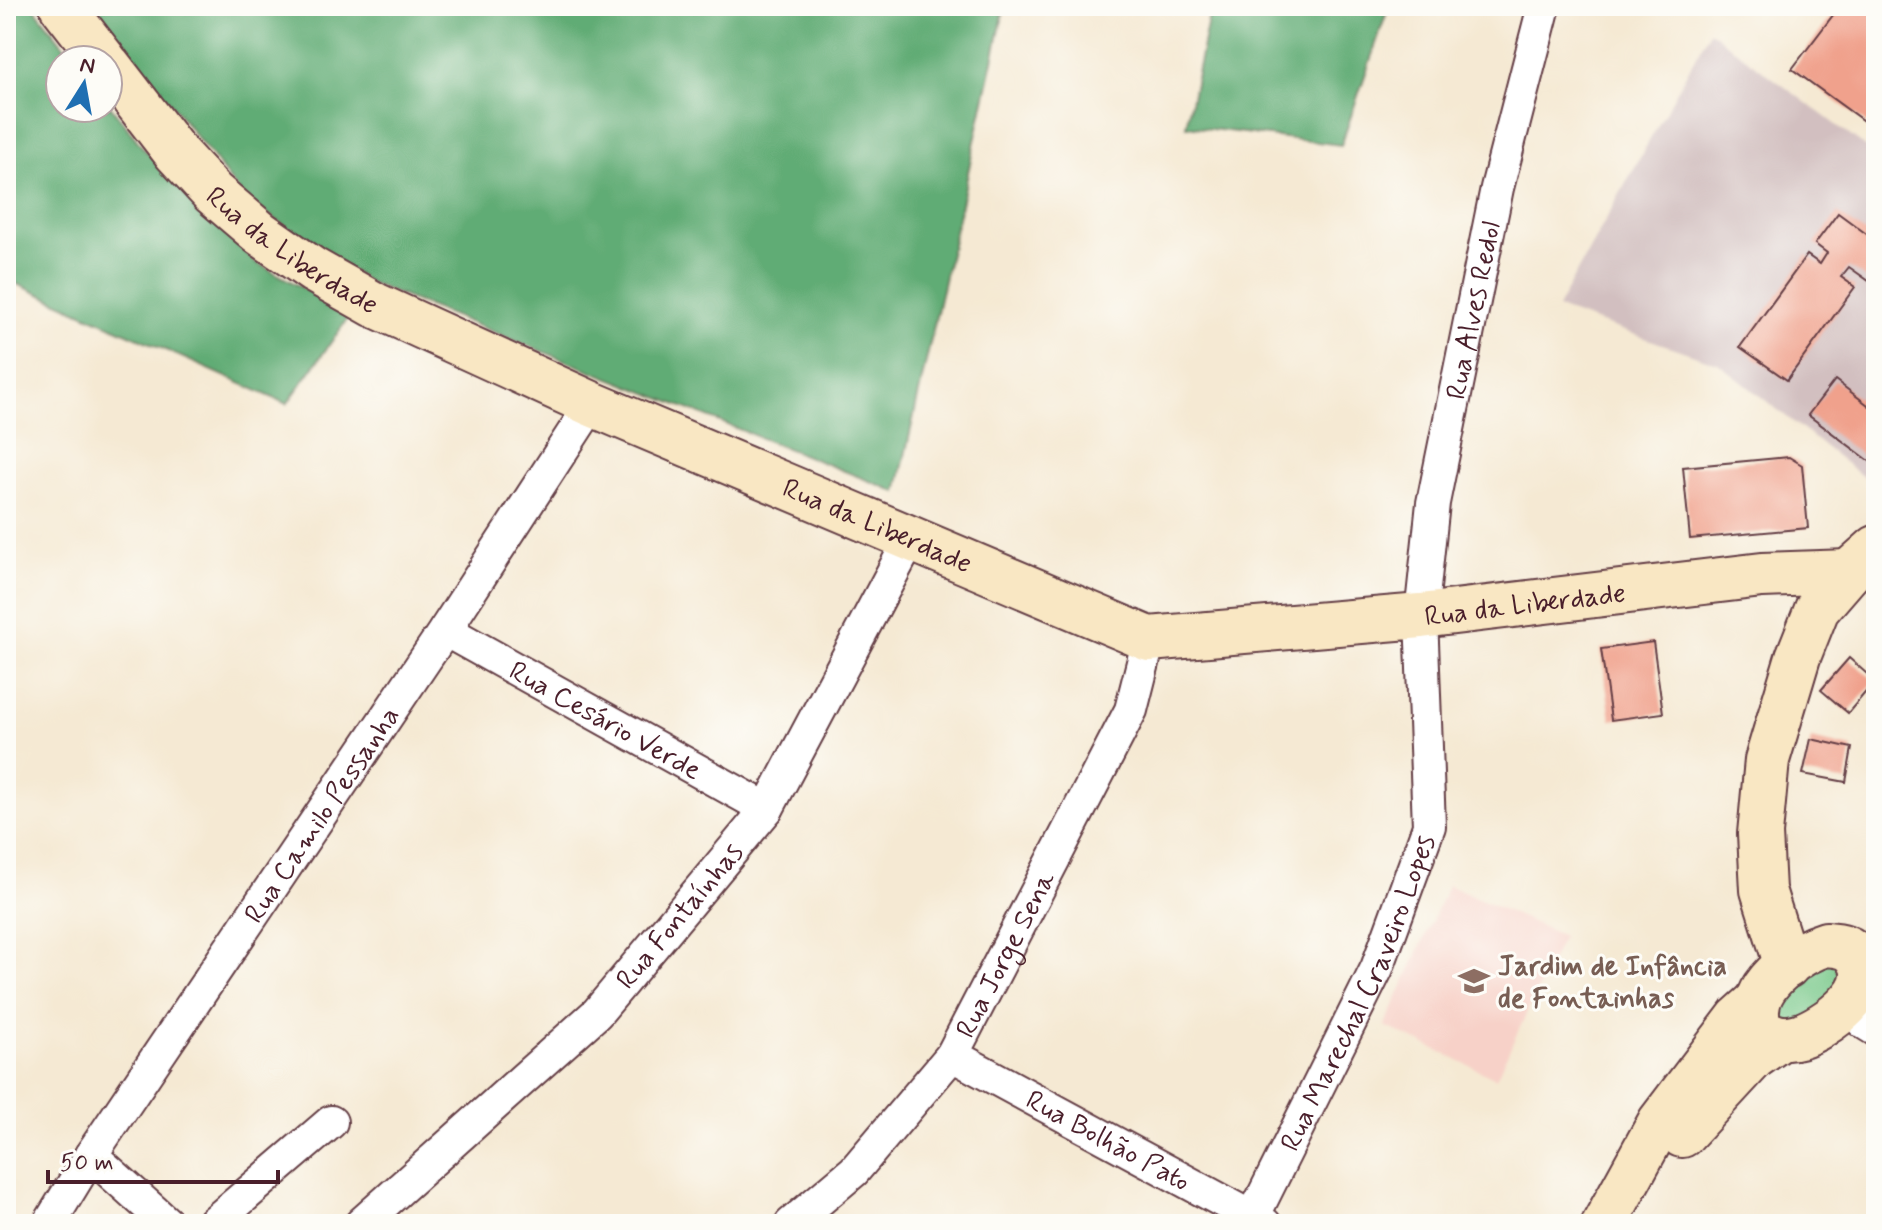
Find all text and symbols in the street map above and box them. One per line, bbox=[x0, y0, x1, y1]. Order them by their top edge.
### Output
north arrow bbox=[44, 44, 124, 124]
text: N bbox=[78, 51, 97, 81]
street label: Rua da Liberdade bbox=[197, 179, 385, 324]
street label: Rua Alves Redol bbox=[1438, 218, 1511, 403]
street label: Rua da Liberdade bbox=[776, 471, 977, 583]
street label: Rua da Liberdade bbox=[1423, 576, 1628, 636]
street label: Rua Cesário Verde bbox=[502, 653, 707, 790]
street label: Rua Camilo Pessanha bbox=[237, 700, 409, 931]
street label: Rua Marechal Craveiro Lopes bbox=[1273, 830, 1445, 1158]
street label: Rua Fontaínhas bbox=[609, 836, 752, 998]
street label: Rua Jorge Sena bbox=[948, 865, 1065, 1045]
place label: Jardim de Infância de Fontainhas bbox=[1498, 949, 1727, 1018]
school or university icon: Jardim de Infância de Fontainhas bbox=[1457, 964, 1491, 998]
street label: Rua Bolhão Pato bbox=[1019, 1082, 1196, 1201]
scale bar bbox=[48, 1134, 278, 1184]
text: 50 m bbox=[60, 1148, 114, 1179]

